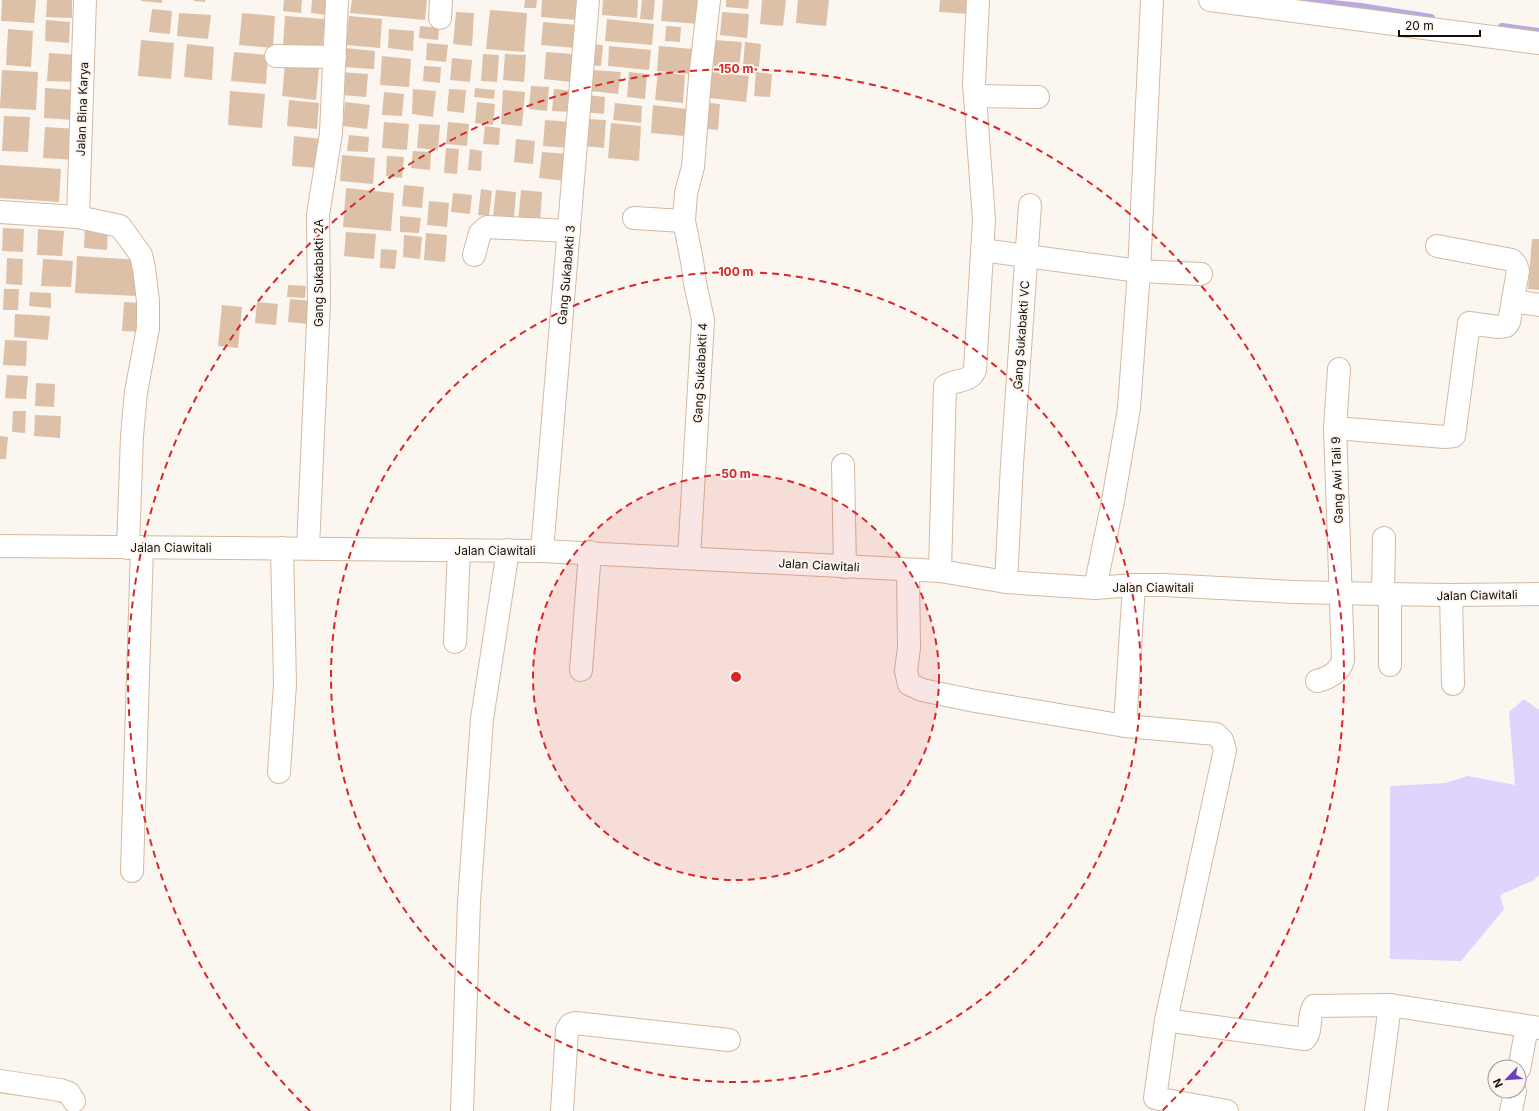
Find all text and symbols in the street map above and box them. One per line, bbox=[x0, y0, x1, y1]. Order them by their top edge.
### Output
scale bar bbox=[1399, 12, 1480, 38]
text: 20 m bbox=[1405, 18, 1434, 33]
street label: Jalan Bina Karya bbox=[73, 61, 91, 157]
text: 150 m bbox=[719, 61, 753, 76]
street label: Gang Sukabakti 2A bbox=[311, 219, 326, 327]
street label: Gang Sukabakti 3 bbox=[554, 225, 578, 325]
text: 100 m bbox=[718, 264, 754, 279]
street label: Gang Sukabakti VC bbox=[1010, 280, 1032, 390]
street label: Gang Sukabakti 4 bbox=[690, 322, 710, 424]
street label: Gang Awi Tali 9 bbox=[1328, 436, 1346, 524]
text: 50 m bbox=[721, 466, 751, 481]
street label: Jalan Ciawitali bbox=[130, 540, 212, 555]
street label: Jalan Ciawitali bbox=[454, 543, 536, 558]
street label: Jalan Ciawitali bbox=[778, 555, 860, 575]
street label: Jalan Ciawitali bbox=[1112, 580, 1194, 595]
street label: Jalan Ciawitali bbox=[1436, 587, 1518, 603]
centre of rings bbox=[729, 670, 743, 684]
north arrow bbox=[1487, 1059, 1527, 1099]
text: N bbox=[1490, 1076, 1506, 1090]

